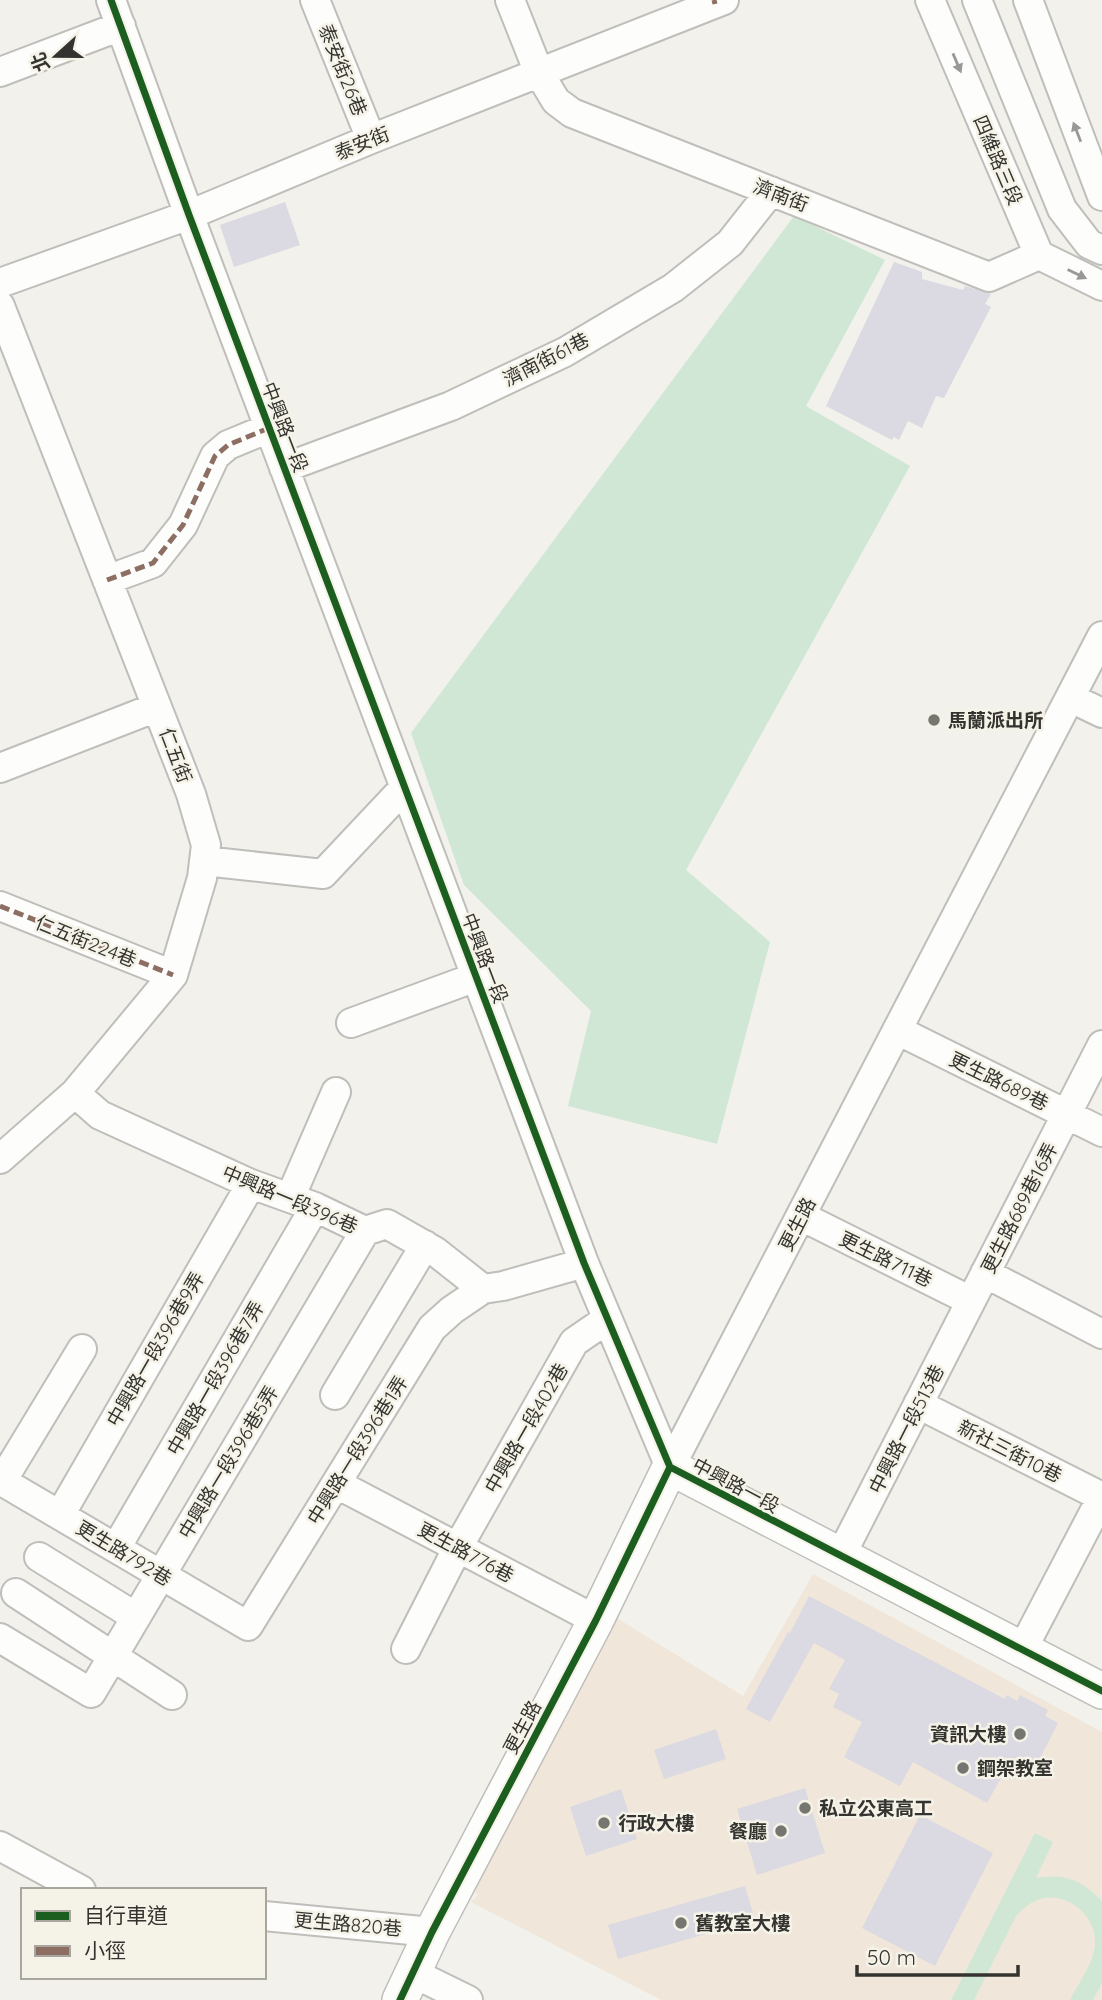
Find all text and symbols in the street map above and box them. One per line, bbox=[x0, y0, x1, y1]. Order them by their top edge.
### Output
north arrow bbox=[21, 21, 91, 91]
street label: 泰安街26巷 bbox=[314, 21, 372, 119]
text: 北 bbox=[26, 49, 55, 75]
one-way arrow bbox=[952, 52, 963, 73]
street label: 四維路三段 bbox=[968, 112, 1028, 208]
street label: 泰安街 bbox=[331, 121, 393, 165]
one-way arrow bbox=[1072, 122, 1083, 143]
street label: 濟南街 bbox=[750, 174, 812, 216]
one-way arrow bbox=[1067, 268, 1087, 280]
street label: 濟南街61巷 bbox=[499, 327, 593, 391]
street label: 中興路一段 bbox=[257, 378, 313, 476]
place label: 馬蘭派出所 bbox=[948, 708, 1043, 732]
marker: 馬蘭派出所 bbox=[926, 712, 942, 728]
street label: 仁五街 bbox=[155, 724, 197, 786]
street label: 中興路一段 bbox=[457, 909, 513, 1007]
street label: 仁五街224巷 bbox=[32, 910, 140, 972]
street label: 更生路689巷 bbox=[946, 1047, 1052, 1115]
street label: 更生路689巷16弄 bbox=[976, 1139, 1062, 1277]
street label: 中興路一段396巷 bbox=[219, 1160, 361, 1238]
street label: 更生路 bbox=[773, 1193, 821, 1255]
street label: 更生路711巷 bbox=[835, 1226, 937, 1292]
street label: 中興路一段396巷9弄 bbox=[101, 1267, 209, 1431]
street label: 中興路一段396巷7弄 bbox=[161, 1297, 269, 1459]
street label: 中興路一段402巷 bbox=[479, 1359, 573, 1497]
street label: 中興路一段513巷 bbox=[863, 1361, 949, 1497]
street label: 中興路一段396巷1弄 bbox=[302, 1371, 412, 1529]
street label: 中興路一段396巷5弄 bbox=[173, 1381, 283, 1543]
street label: 新社三街10巷 bbox=[954, 1415, 1066, 1487]
street label: 中興路一段 bbox=[688, 1452, 784, 1518]
street label: 更生路792巷 bbox=[72, 1515, 176, 1591]
street label: 更生路776巷 bbox=[414, 1517, 518, 1587]
street label: 更生路 bbox=[498, 1696, 546, 1758]
place label: 資訊大樓 bbox=[930, 1722, 1006, 1746]
marker: 資訊大樓 bbox=[1012, 1726, 1028, 1742]
place label: 鋼架教室 bbox=[977, 1756, 1053, 1780]
marker: 鋼架教室 bbox=[955, 1760, 971, 1776]
place label: 私立公東高工 bbox=[819, 1796, 933, 1820]
marker: 私立公東高工 bbox=[797, 1800, 813, 1816]
place label: 行政大樓 bbox=[618, 1811, 694, 1835]
marker: 行政大樓 bbox=[596, 1815, 612, 1831]
place label: 餐廳 bbox=[729, 1819, 767, 1843]
marker: 餐廳 bbox=[773, 1823, 789, 1839]
legend bbox=[21, 1888, 266, 1979]
text: 自行車道 bbox=[84, 1902, 168, 1928]
street label: 更生路820巷 bbox=[293, 1907, 403, 1941]
place label: 舊教室大樓 bbox=[695, 1911, 790, 1935]
marker: 舊教室大樓 bbox=[673, 1915, 689, 1931]
scale bar bbox=[857, 1934, 1018, 1978]
text: 小徑 bbox=[84, 1937, 126, 1963]
text: 50 m bbox=[867, 1944, 916, 1970]

